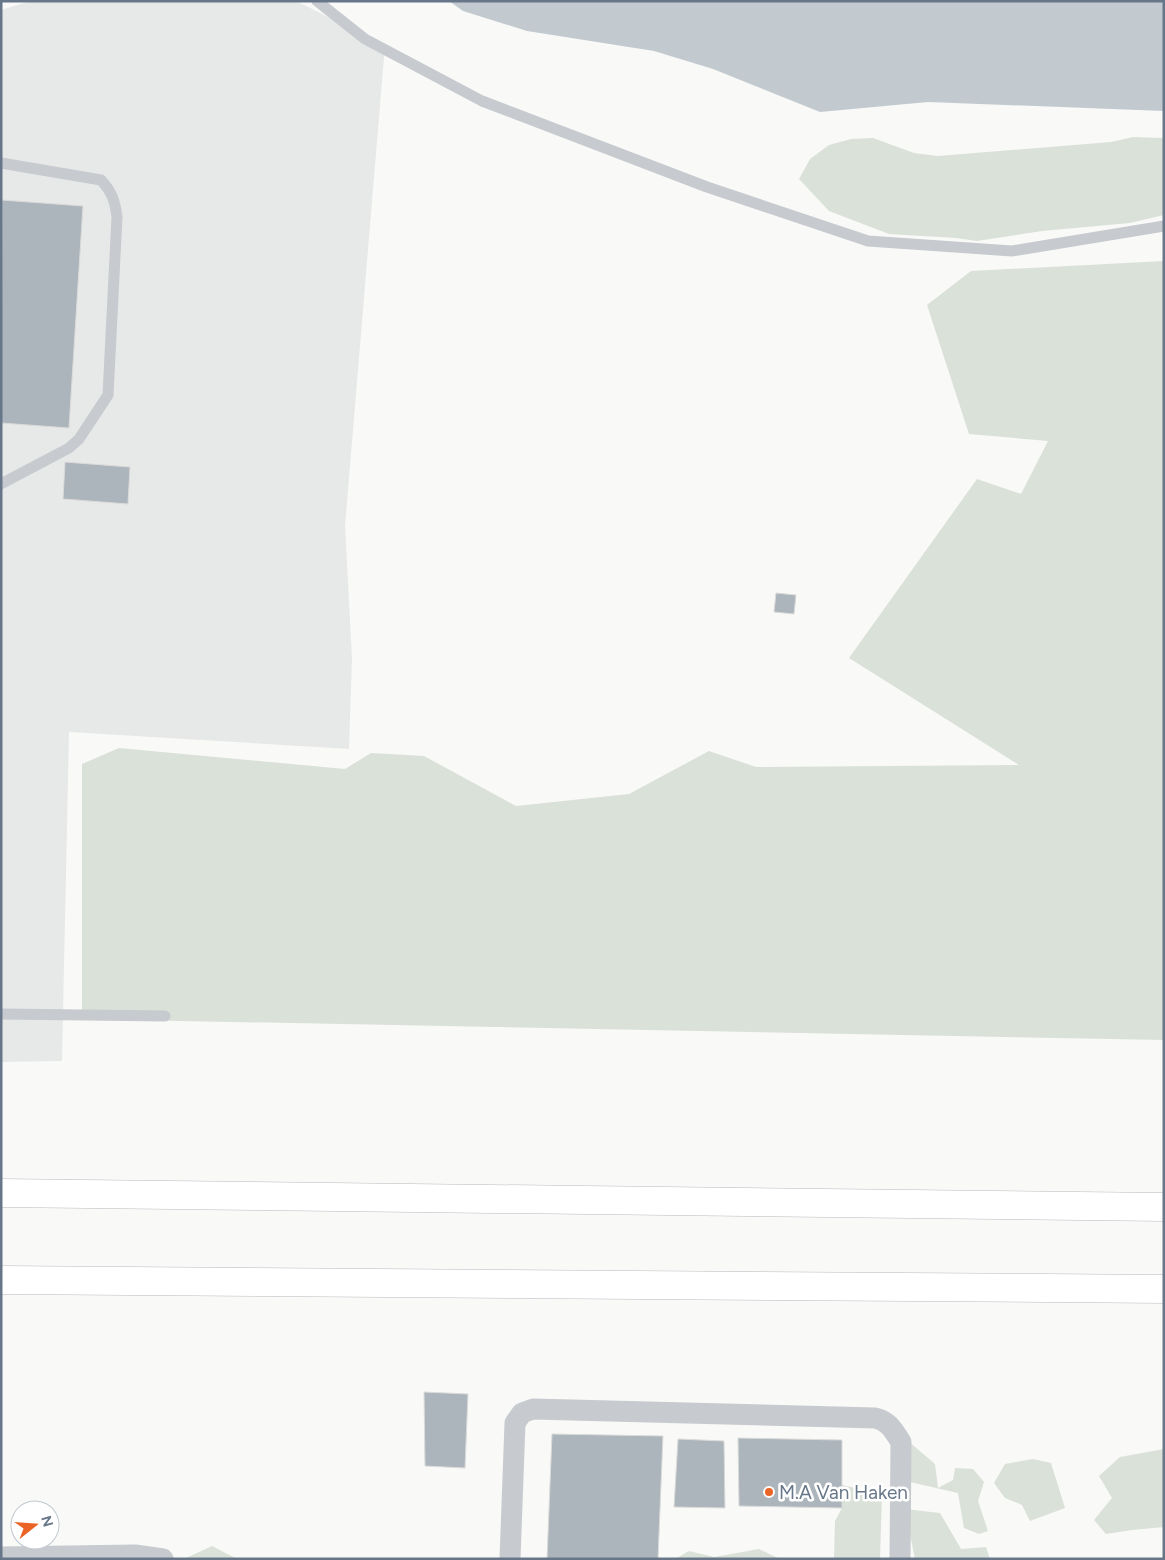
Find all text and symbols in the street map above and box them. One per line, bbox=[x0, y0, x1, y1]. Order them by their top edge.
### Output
place label: M.A Van Haken bbox=[779, 1481, 908, 1504]
marker: M.A Van Haken bbox=[763, 1486, 775, 1498]
north arrow bbox=[10, 1500, 60, 1550]
text: N bbox=[37, 1514, 57, 1529]

